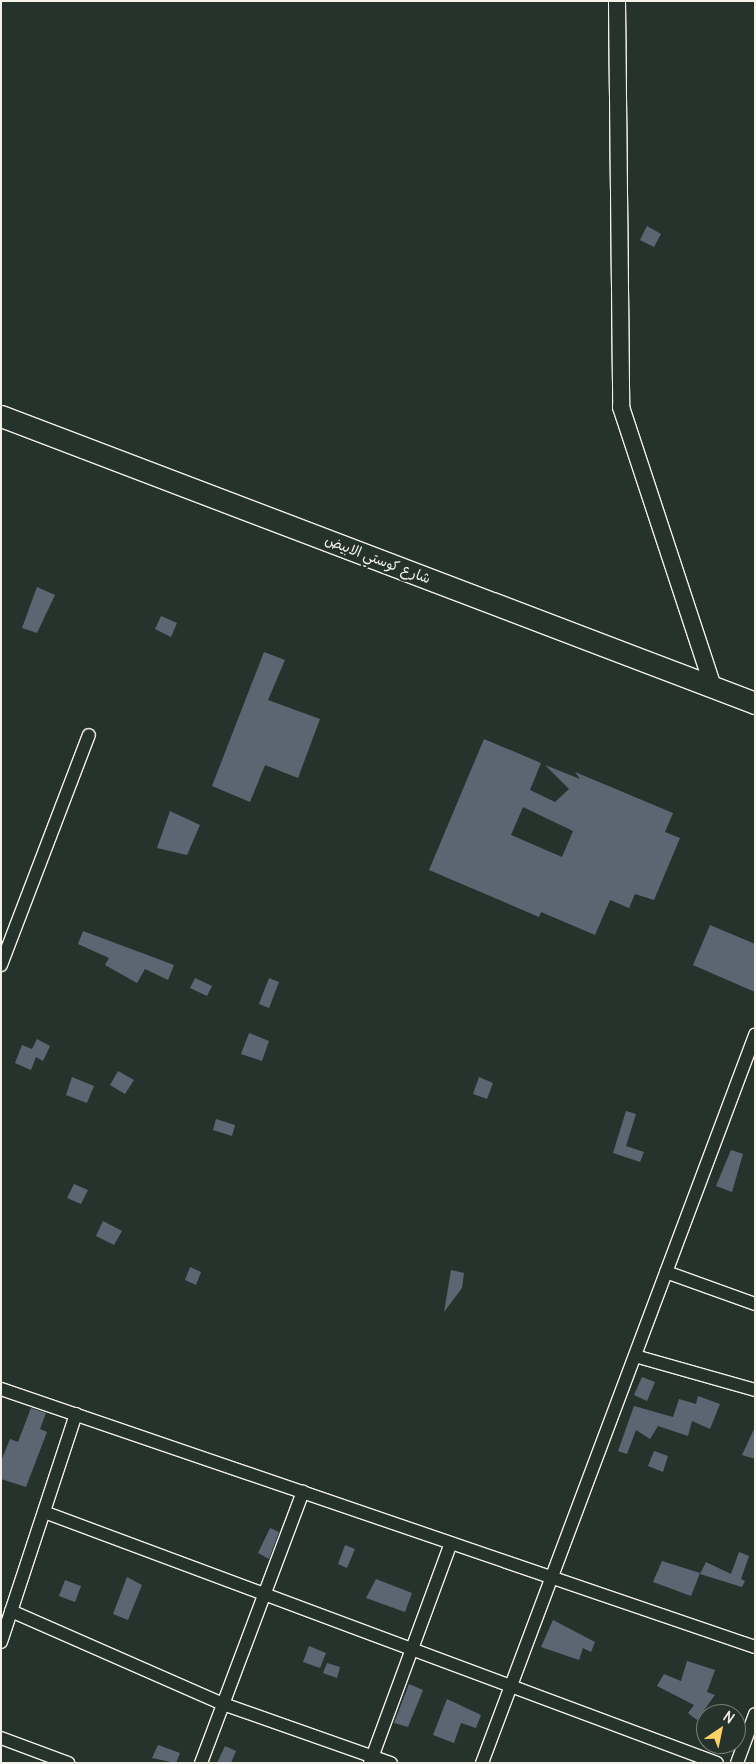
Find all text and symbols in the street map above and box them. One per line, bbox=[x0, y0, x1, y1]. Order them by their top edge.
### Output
street label: شارع كوستي الابيض bbox=[323, 531, 433, 587]
north arrow bbox=[696, 1704, 746, 1754]
text: N bbox=[720, 1707, 738, 1728]

